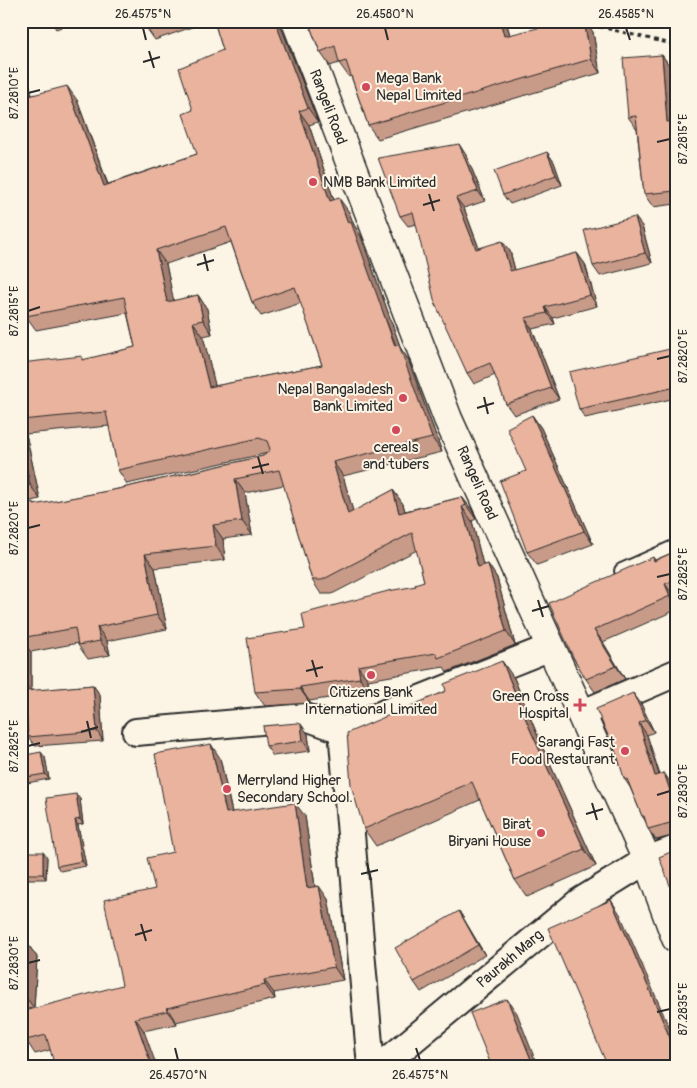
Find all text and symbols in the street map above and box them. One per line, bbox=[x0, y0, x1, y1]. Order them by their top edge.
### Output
text: 26.4575°N bbox=[115, 7, 171, 22]
text: 26.4580°N bbox=[356, 7, 414, 22]
text: 26.4585°N bbox=[598, 7, 654, 22]
text: 87.2810°E bbox=[7, 67, 22, 119]
street label: Rangeli Road bbox=[305, 67, 351, 147]
place label: Mega Bank Nepal Limited bbox=[376, 69, 462, 105]
marker: Mega Bank Nepal Limited bbox=[360, 81, 372, 93]
text: 87.2815°E bbox=[676, 114, 691, 164]
place label: NMB Bank Limited bbox=[323, 173, 436, 192]
marker: NMB Bank Limited bbox=[307, 176, 319, 188]
text: 87.2815°E bbox=[7, 286, 22, 336]
text: 87.2820°E bbox=[676, 329, 691, 383]
place label: Nepal Bangaladesh Bank Limited bbox=[277, 380, 393, 416]
marker: Nepal Bangaladesh Bank Limited bbox=[397, 392, 409, 404]
marker: cereals and tubers bbox=[390, 424, 402, 436]
place label: cereals and tubers bbox=[363, 438, 429, 474]
street label: Rangeli Road bbox=[452, 443, 502, 523]
text: 87.2820°E bbox=[7, 501, 22, 555]
text: 87.2825°E bbox=[676, 548, 691, 600]
marker: Citizens Bank International Limited bbox=[365, 669, 377, 681]
place label: Citizens Bank International Limited bbox=[305, 683, 437, 719]
place label: Green Cross Hospital bbox=[492, 687, 569, 723]
marker: Green Cross Hospital bbox=[573, 698, 587, 712]
text: 87.2825°E bbox=[7, 720, 22, 772]
place label: Sarangi Fast Food Restaurant bbox=[511, 733, 616, 769]
marker: Sarangi Fast Food Restaurant bbox=[619, 745, 631, 757]
text: 87.2830°E bbox=[676, 764, 691, 818]
place label: Merryland Higher Secondary School. bbox=[237, 771, 353, 807]
marker: Merryland Higher Secondary School. bbox=[221, 783, 233, 795]
place label: Birat Biryani House bbox=[448, 815, 532, 851]
marker: Birat Biryani House bbox=[535, 827, 547, 839]
street label: Paurakh Marg bbox=[473, 926, 547, 992]
text: 87.2830°E bbox=[7, 936, 22, 990]
text: 87.2835°E bbox=[676, 983, 691, 1035]
text: 26.4570°N bbox=[149, 1068, 207, 1083]
text: 26.4575°N bbox=[392, 1068, 448, 1083]

